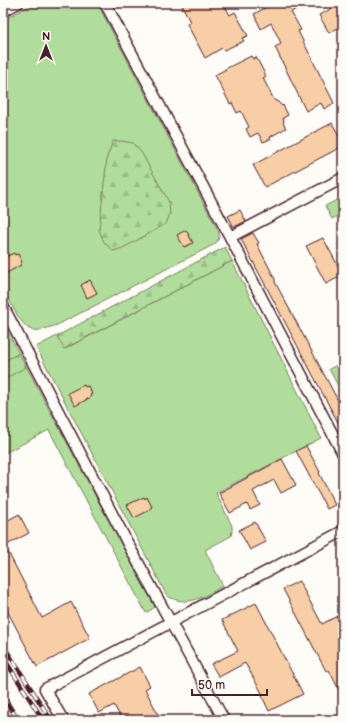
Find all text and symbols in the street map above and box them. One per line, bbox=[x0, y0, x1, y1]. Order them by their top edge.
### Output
north arrow bbox=[26, 26, 66, 66]
text: N bbox=[42, 30, 50, 43]
scale bar bbox=[192, 671, 267, 697]
text: 50 m bbox=[198, 678, 225, 693]

